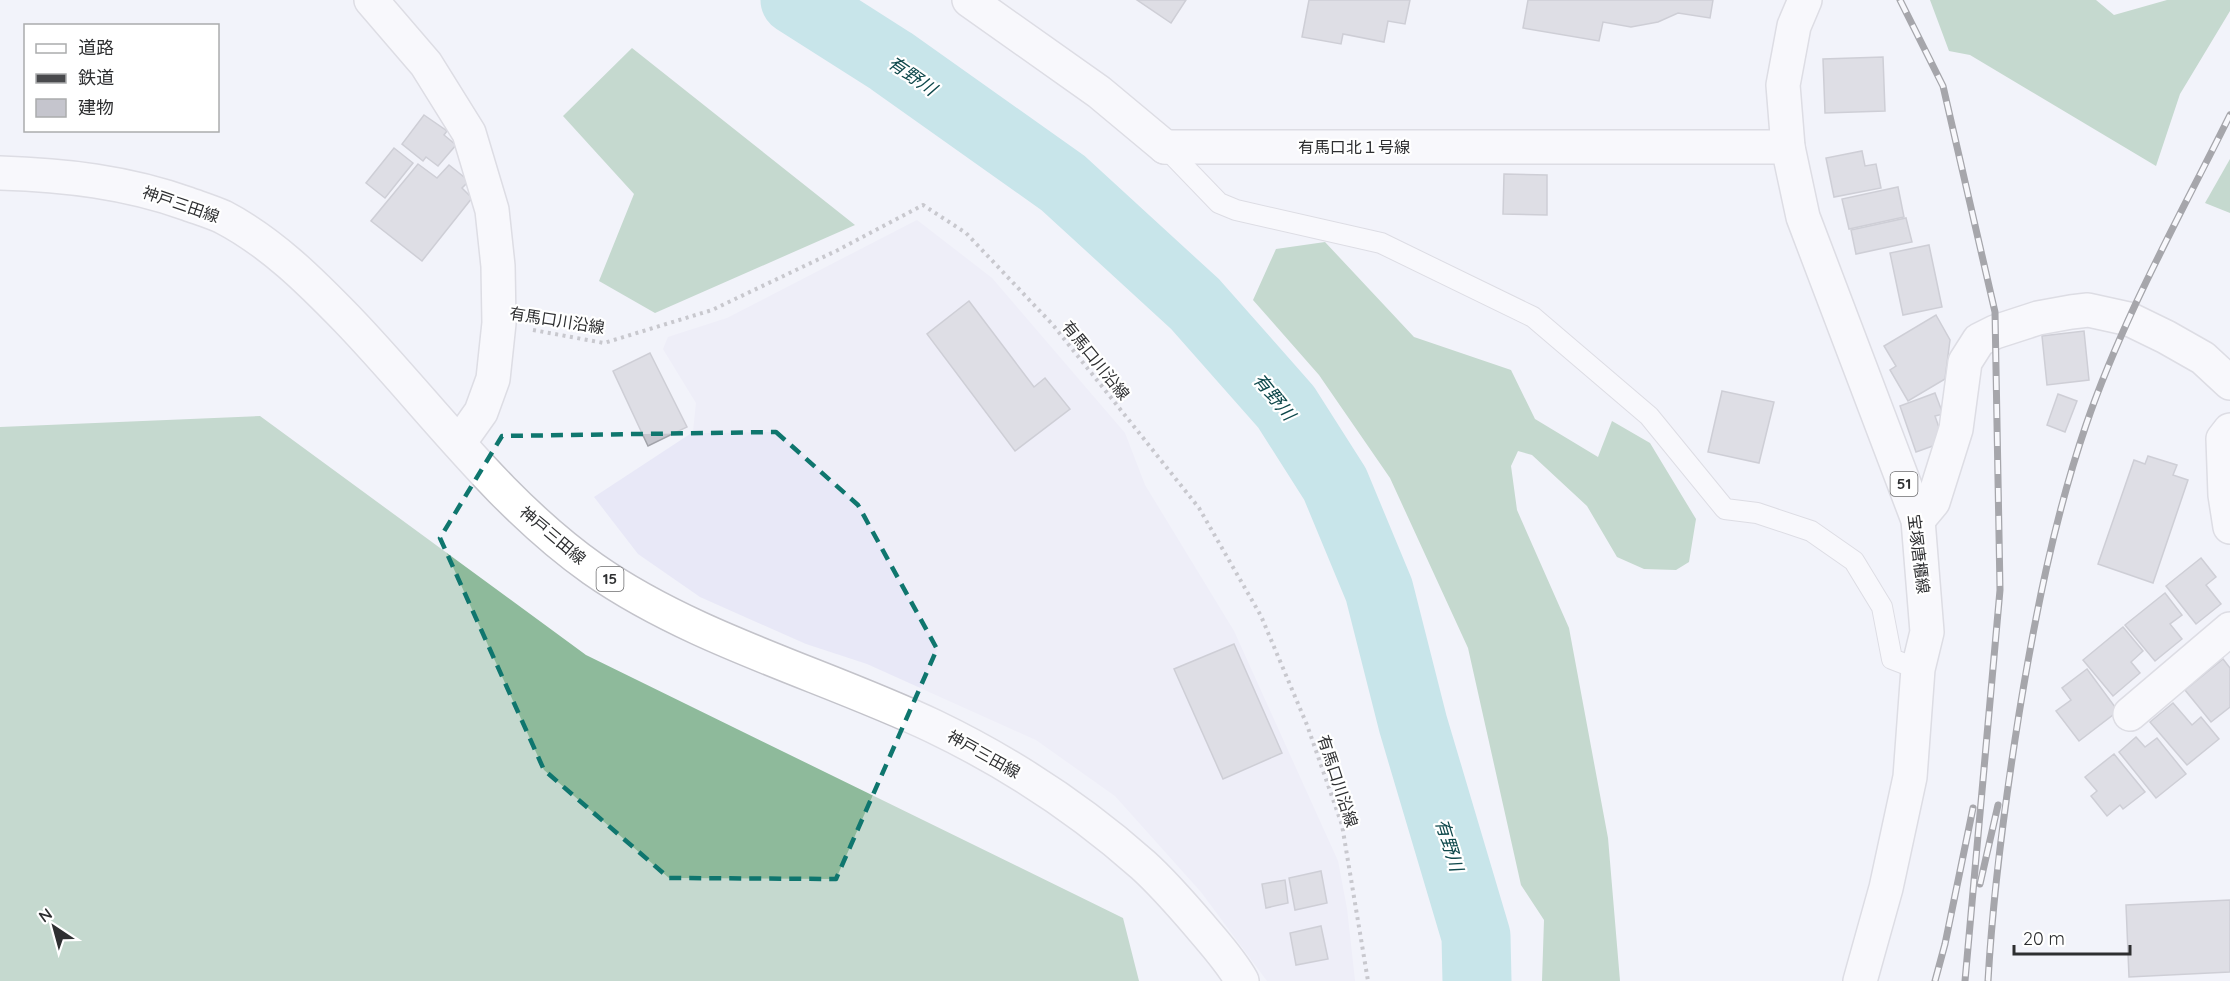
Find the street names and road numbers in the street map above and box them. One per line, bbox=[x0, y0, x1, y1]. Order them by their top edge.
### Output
street label: 有馬口北１号線 bbox=[1298, 137, 1410, 157]
street label: 神戸三田線 bbox=[140, 182, 222, 226]
street label: 有馬口川沿線 bbox=[508, 303, 606, 337]
street label: 有馬口川沿線 bbox=[1058, 316, 1134, 404]
road number: 51 bbox=[1890, 472, 1918, 496]
street label: 神戸三田線 bbox=[516, 502, 590, 568]
street label: 宝塚唐櫃線 bbox=[1904, 513, 1934, 595]
road number: 15 bbox=[596, 567, 624, 591]
street label: 神戸三田線 bbox=[944, 726, 1024, 782]
street label: 有馬口川沿線 bbox=[1314, 732, 1362, 830]

